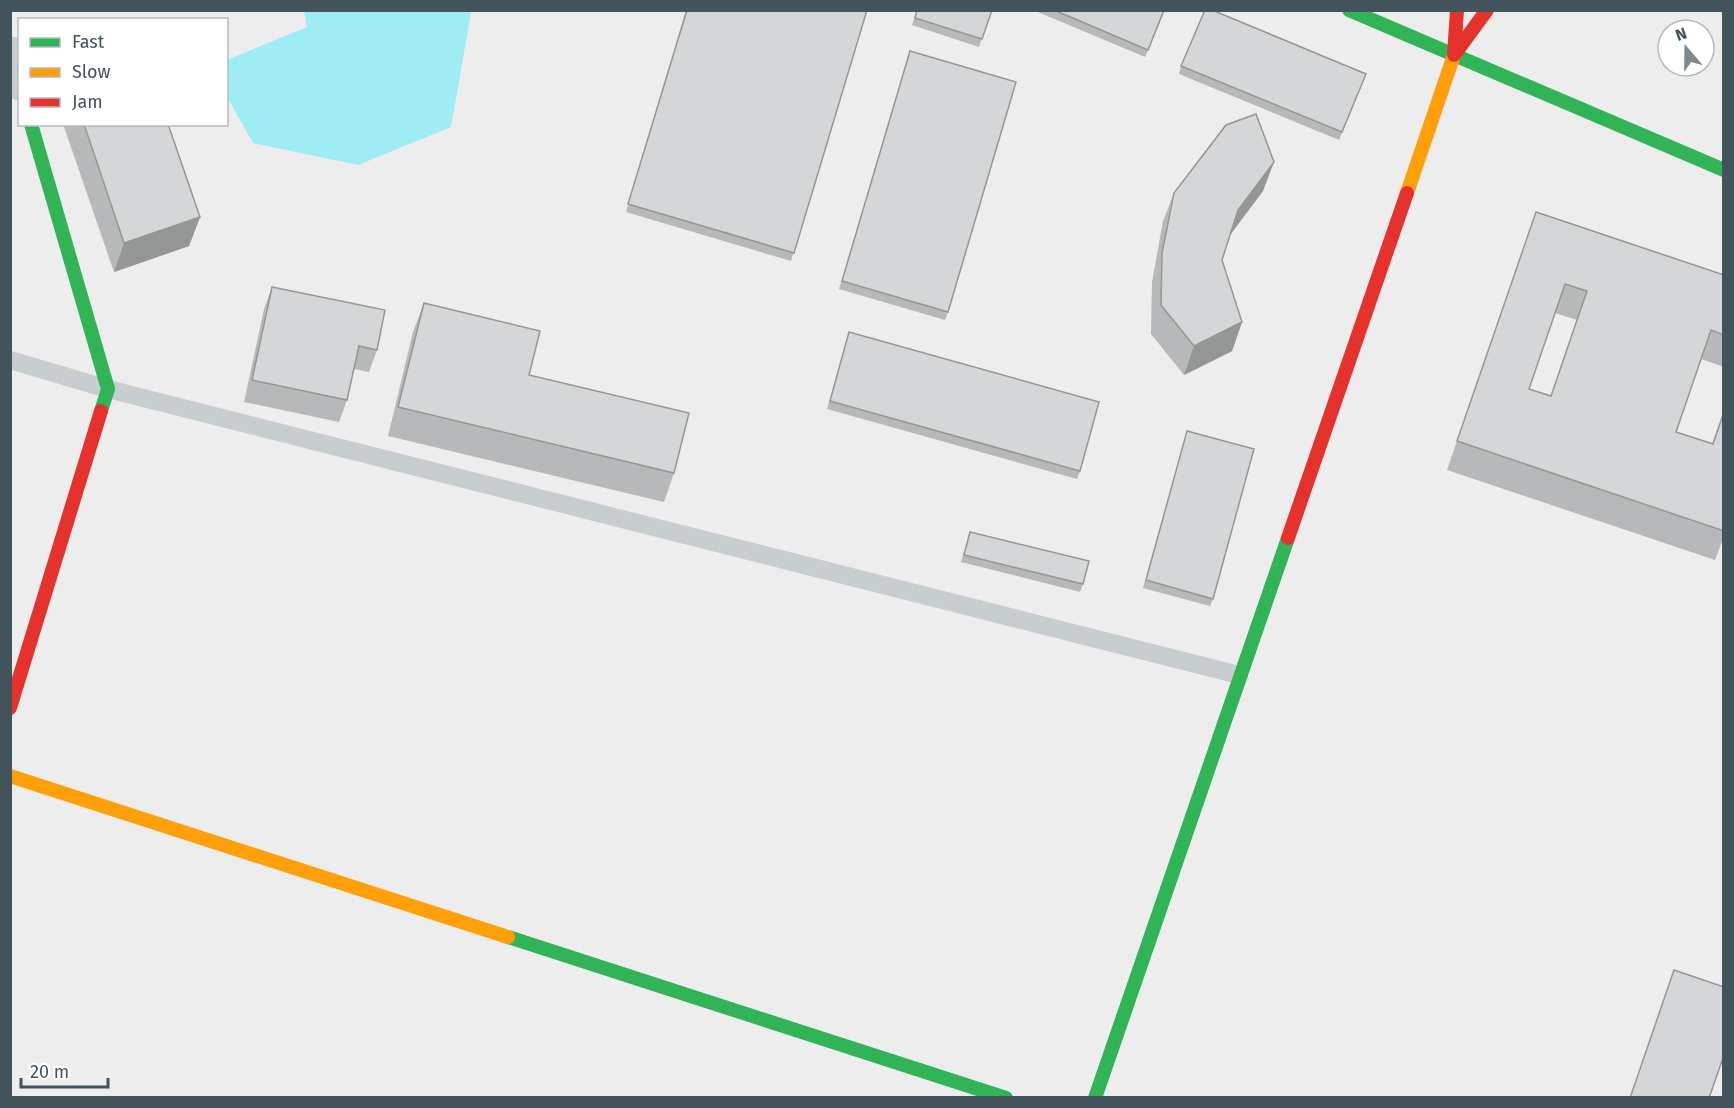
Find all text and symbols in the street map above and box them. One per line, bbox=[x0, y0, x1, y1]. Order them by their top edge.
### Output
legend bbox=[18, 18, 228, 126]
north arrow bbox=[1656, 18, 1716, 78]
text: N bbox=[1673, 24, 1689, 45]
text: Fast bbox=[72, 31, 105, 53]
text: Slow bbox=[72, 61, 111, 83]
text: Jam bbox=[72, 91, 103, 113]
scale bar bbox=[21, 1051, 108, 1089]
text: 20 m bbox=[30, 1061, 69, 1083]

